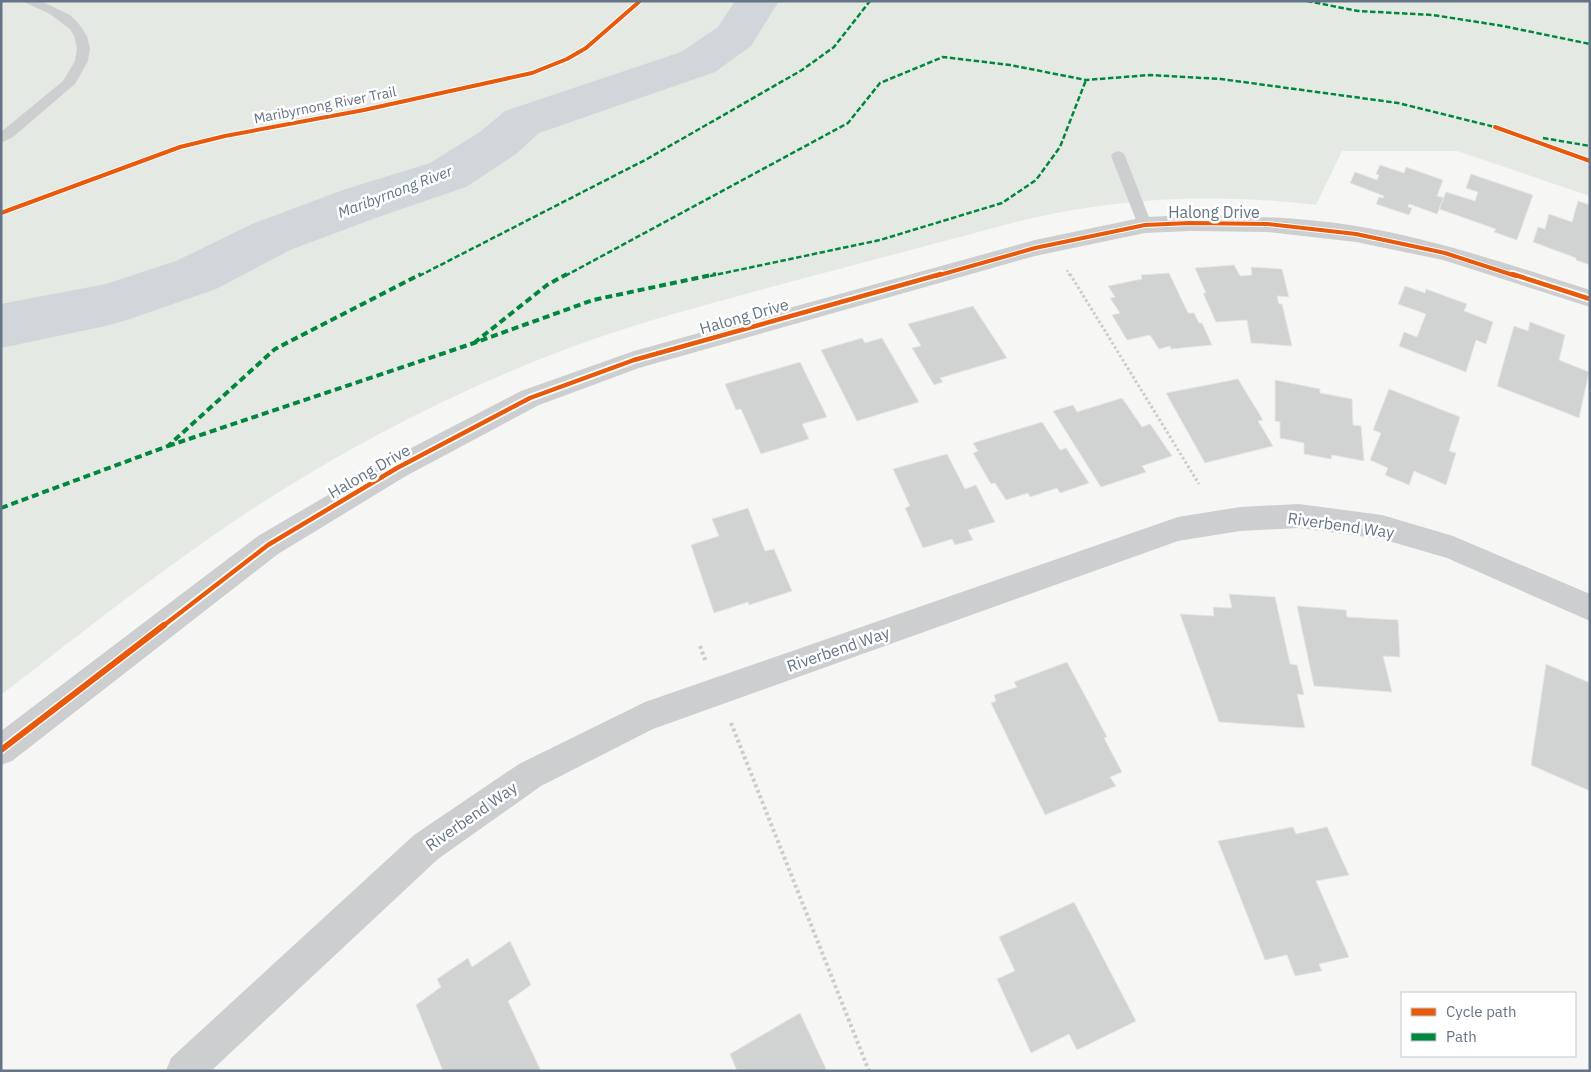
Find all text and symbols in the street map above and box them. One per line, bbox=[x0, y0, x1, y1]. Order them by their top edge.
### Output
street label: Maribyrnong River Trail bbox=[252, 82, 398, 128]
water label: Maribyrnong River bbox=[335, 161, 455, 222]
street label: Halong Drive bbox=[1168, 202, 1260, 222]
street label: Halong Drive bbox=[697, 294, 791, 338]
street label: Halong Drive bbox=[324, 439, 414, 503]
street label: Riverbend Way bbox=[1286, 508, 1396, 542]
street label: Riverbend Way bbox=[784, 622, 892, 676]
street label: Riverbend Way bbox=[421, 777, 521, 855]
legend bbox=[1401, 992, 1576, 1057]
text: Cycle path bbox=[1446, 1002, 1517, 1021]
text: Path bbox=[1446, 1027, 1477, 1046]

